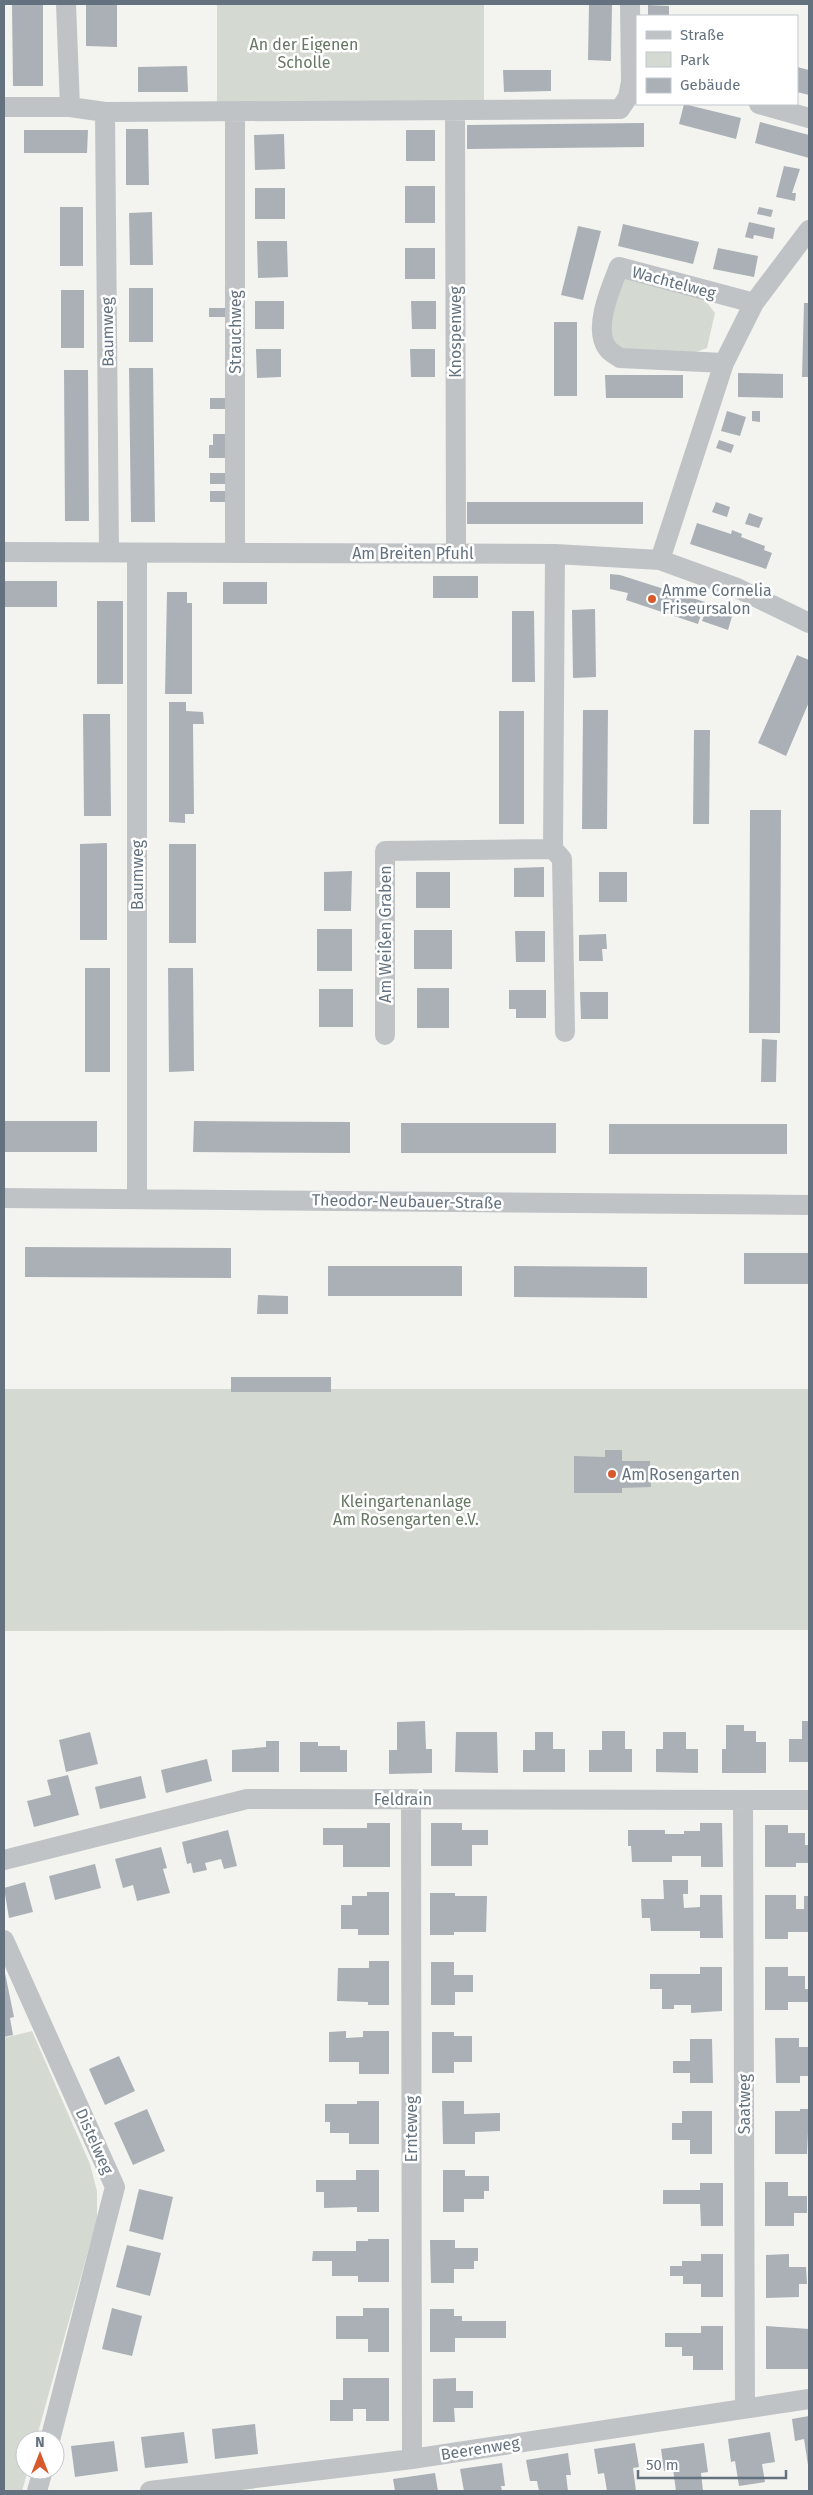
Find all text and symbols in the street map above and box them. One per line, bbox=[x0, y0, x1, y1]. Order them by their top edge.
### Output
legend bbox=[636, 15, 798, 105]
text: Straße bbox=[680, 26, 724, 44]
park label: An der Eigenen Scholle bbox=[250, 35, 358, 72]
text: Park bbox=[680, 51, 710, 69]
text: Gebäude bbox=[680, 76, 740, 94]
street label: Wachtelweg bbox=[630, 262, 718, 303]
street label: Knospenweg bbox=[446, 285, 465, 378]
street label: Strauchweg bbox=[226, 289, 245, 374]
street label: Baumweg bbox=[97, 296, 118, 367]
street label: Am Breiten Pfuhl bbox=[352, 544, 474, 563]
place label: Amme Cornelia Friseursalon bbox=[662, 581, 772, 618]
marker: Amme Cornelia Friseursalon bbox=[646, 593, 658, 605]
street label: Baumweg bbox=[128, 839, 147, 910]
street label: Am Weißen Graben bbox=[376, 865, 395, 1003]
street label: Theodor-Neubauer-Straße bbox=[312, 1190, 502, 1213]
place label: Am Rosengarten bbox=[622, 1465, 740, 1484]
marker: Am Rosengarten bbox=[606, 1468, 618, 1480]
park label: Kleingartenanlage Am Rosengarten e.V. bbox=[333, 1492, 479, 1529]
street label: Feldrain bbox=[374, 1790, 432, 1809]
street label: Saatweg bbox=[735, 2073, 754, 2134]
street label: Ernteweg bbox=[402, 2095, 421, 2162]
street label: Distelweg bbox=[72, 2105, 118, 2178]
north arrow bbox=[15, 2430, 65, 2480]
street label: Beerenweg bbox=[439, 2433, 521, 2464]
text: N bbox=[35, 2434, 45, 2451]
scale bar bbox=[638, 2448, 786, 2480]
text: 50 m bbox=[646, 2456, 679, 2474]

